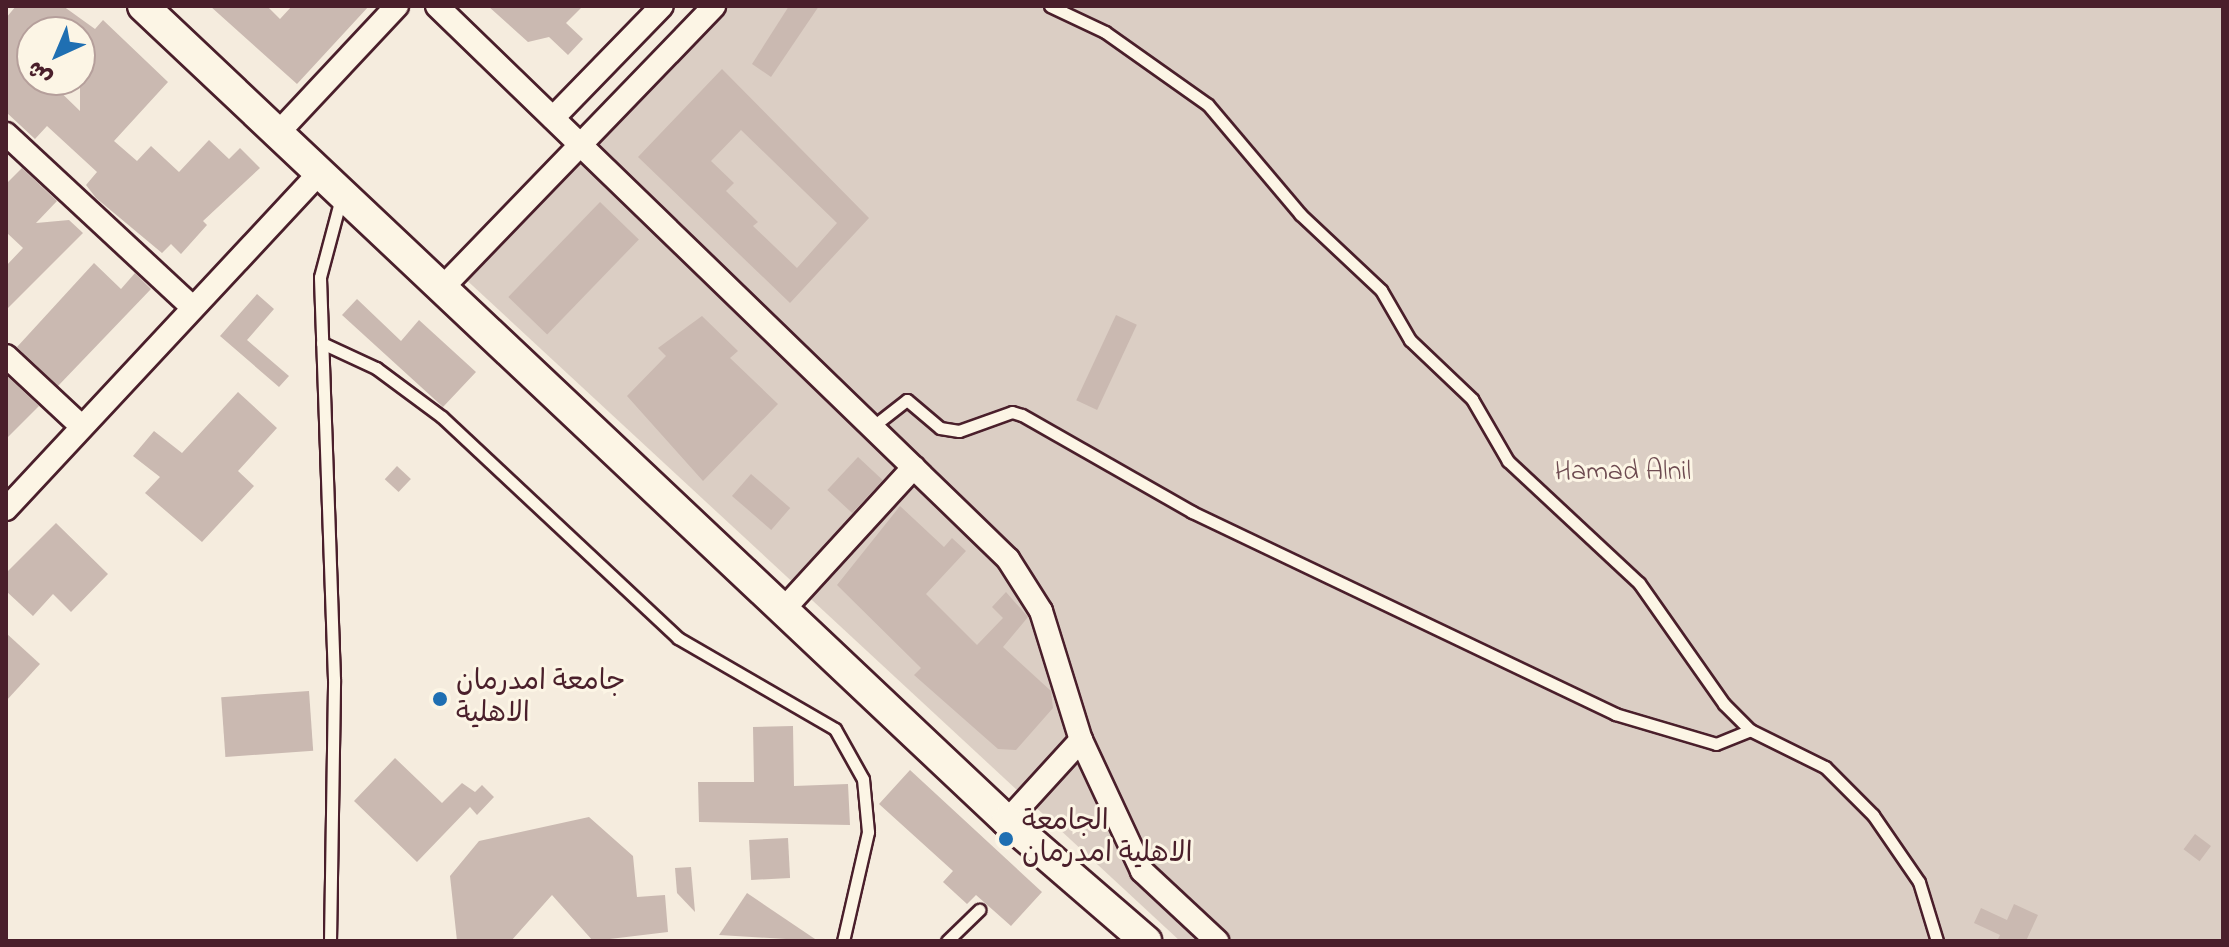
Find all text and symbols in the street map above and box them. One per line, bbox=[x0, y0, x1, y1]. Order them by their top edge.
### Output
north arrow bbox=[16, 16, 96, 96]
text: ش bbox=[21, 52, 61, 92]
park label: Hamad Alnil bbox=[1555, 456, 1691, 490]
place label: جامعة امدرمان الاهلية bbox=[456, 666, 626, 732]
marker: جامعة امدرمان الاهلية bbox=[431, 690, 449, 708]
place label: الجامعة الاهلية امدرمان bbox=[1022, 806, 1193, 872]
marker: الجامعة الاهلية امدرمان bbox=[997, 830, 1015, 848]

